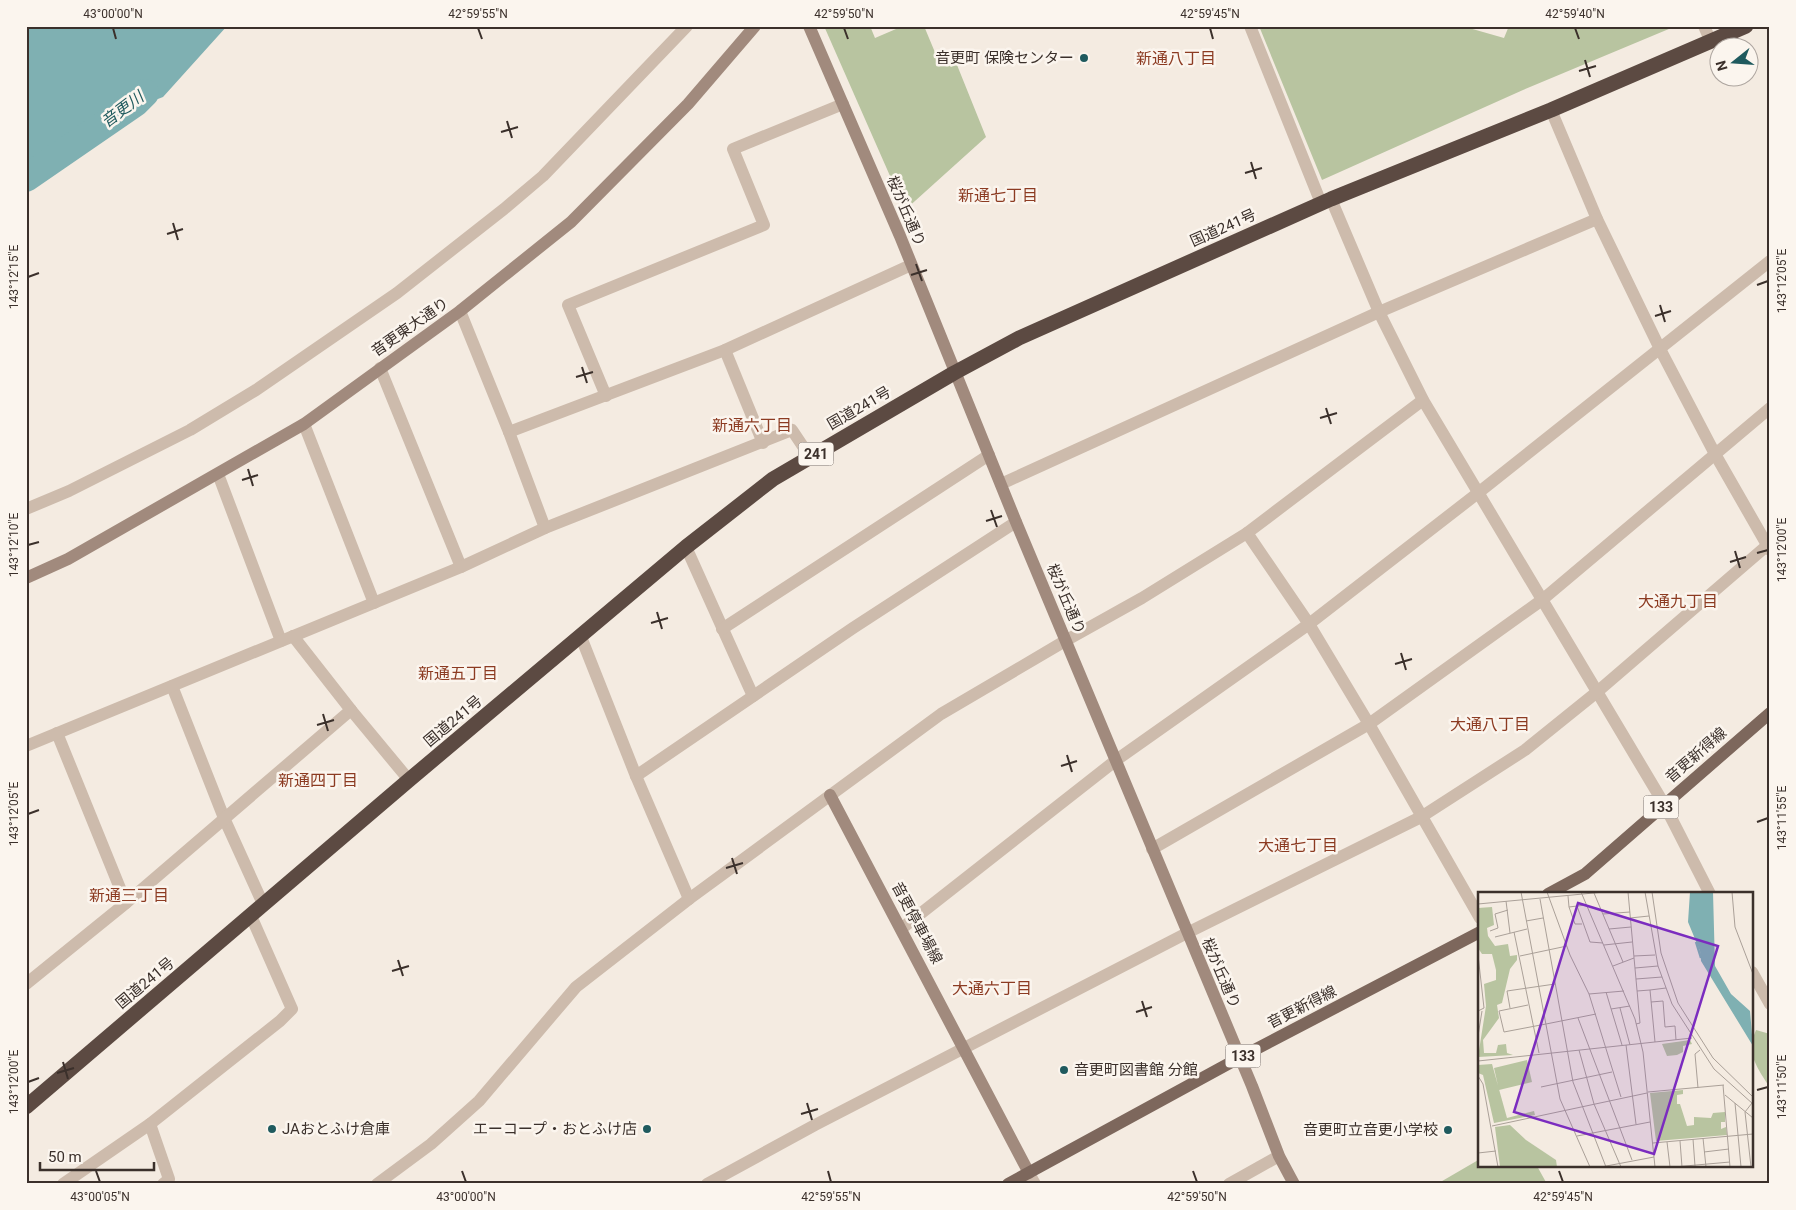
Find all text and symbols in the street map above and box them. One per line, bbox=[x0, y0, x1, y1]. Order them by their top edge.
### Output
text: 43°00'00"N bbox=[83, 7, 143, 21]
text: 42°59'55"N bbox=[448, 7, 508, 21]
text: 42°59'50"N bbox=[814, 7, 874, 21]
text: 42°59'45"N bbox=[1180, 7, 1240, 21]
text: 42°59'40"N bbox=[1545, 7, 1605, 21]
north arrow bbox=[1708, 38, 1758, 88]
place label: 音更町 保険センター bbox=[935, 49, 1074, 67]
district label: 新通八丁目 bbox=[1136, 49, 1216, 68]
marker: 音更町 保険センター bbox=[1078, 52, 1090, 64]
text: N bbox=[1712, 59, 1731, 73]
water label: 音更川 bbox=[97, 86, 149, 131]
street label: 桜が丘通り bbox=[883, 173, 929, 249]
district label: 新通七丁目 bbox=[958, 186, 1038, 205]
street label: 国道241号 bbox=[1187, 205, 1259, 251]
text: 143°12'15"E bbox=[7, 245, 21, 309]
text: 143°12'05"E bbox=[1775, 249, 1789, 313]
street label: 音更東大通り bbox=[368, 294, 452, 360]
street label: 国道241号 bbox=[824, 383, 894, 433]
district label: 新通六丁目 bbox=[712, 416, 792, 435]
road number: 241 bbox=[798, 442, 834, 466]
text: 143°12'10"E bbox=[7, 513, 21, 577]
text: 143°12'00"E bbox=[1775, 518, 1789, 582]
street label: 桜が丘通り bbox=[1043, 561, 1089, 637]
district label: 大通九丁目 bbox=[1638, 592, 1718, 611]
district label: 新通五丁目 bbox=[418, 664, 498, 683]
street label: 国道241号 bbox=[420, 692, 486, 750]
district label: 大通八丁目 bbox=[1450, 715, 1530, 734]
street label: 音更新得線 bbox=[1662, 724, 1730, 786]
district label: 新通四丁目 bbox=[278, 771, 358, 790]
text: 143°12'05"E bbox=[7, 782, 21, 846]
text: 143°11'55"E bbox=[1775, 786, 1789, 850]
road number: 133 bbox=[1644, 796, 1678, 819]
district label: 大通七丁目 bbox=[1258, 836, 1338, 855]
street label: 音更停車場線 bbox=[888, 879, 946, 967]
district label: 新通三丁目 bbox=[89, 886, 169, 905]
inset map bbox=[1478, 892, 1754, 1168]
street label: 桜が丘通り bbox=[1198, 935, 1244, 1011]
street label: 国道241号 bbox=[112, 954, 178, 1012]
district label: 大通六丁目 bbox=[952, 979, 1032, 998]
street label: 音更新得線 bbox=[1264, 982, 1340, 1032]
road number: 133 bbox=[1226, 1044, 1260, 1068]
text: 143°12'00"E bbox=[7, 1050, 21, 1114]
text: 143°11'50"E bbox=[1775, 1055, 1789, 1119]
place label: 音更町図書館 分館 bbox=[1074, 1061, 1198, 1079]
marker: 音更町図書館 分館 bbox=[1058, 1064, 1070, 1076]
place label: JAおとふけ倉庫 bbox=[282, 1120, 390, 1138]
place label: エーコープ・おとふけ店 bbox=[473, 1120, 637, 1138]
place label: 音更町立音更小学校 bbox=[1303, 1121, 1438, 1139]
marker: JAおとふけ倉庫 bbox=[266, 1123, 278, 1135]
marker: エーコープ・おとふけ店 bbox=[641, 1123, 653, 1135]
marker: 音更町立音更小学校 bbox=[1442, 1124, 1454, 1136]
scale bar bbox=[40, 1140, 154, 1172]
text: 50 m bbox=[48, 1148, 82, 1166]
text: 43°00'05"N bbox=[70, 1190, 130, 1204]
text: 43°00'00"N bbox=[436, 1190, 496, 1204]
text: 42°59'55"N bbox=[801, 1190, 861, 1204]
text: 42°59'50"N bbox=[1167, 1190, 1227, 1204]
text: 42°59'45"N bbox=[1533, 1190, 1593, 1204]

